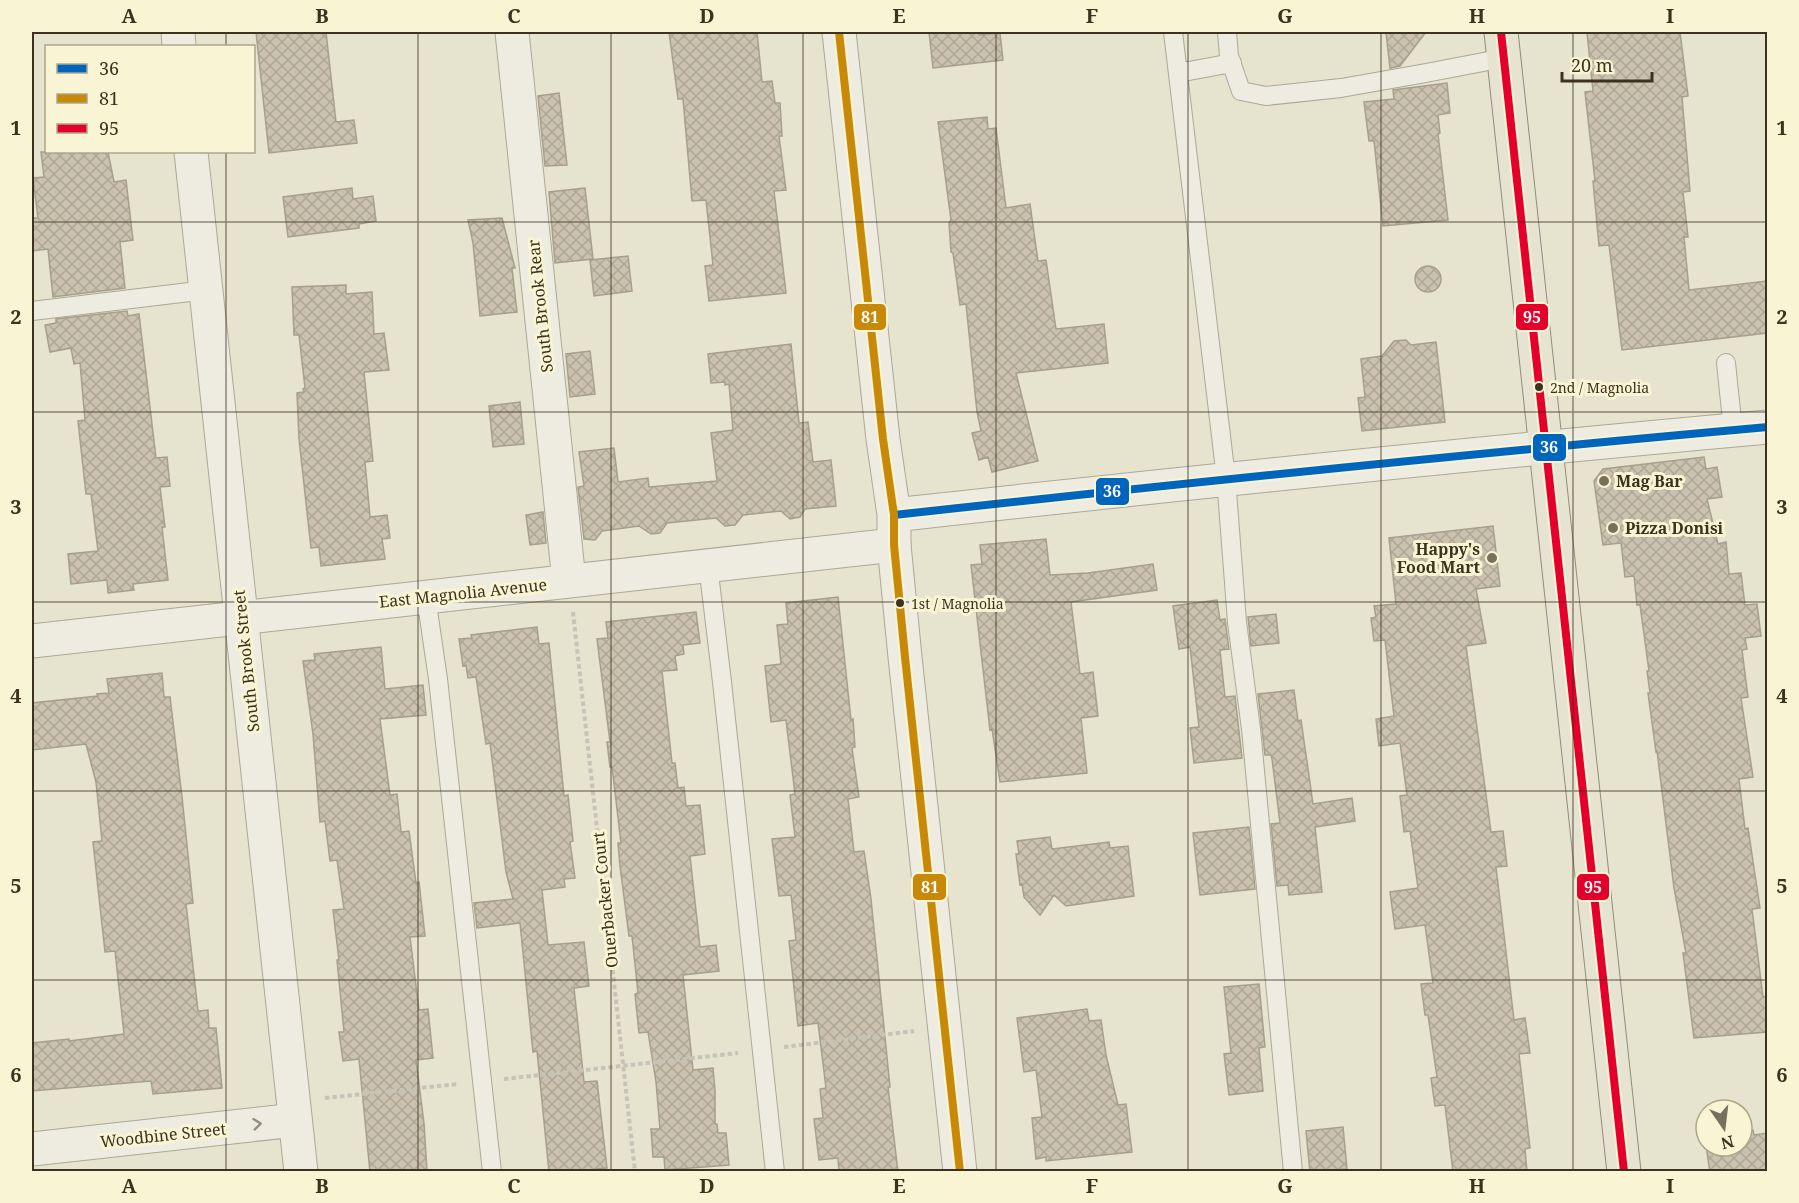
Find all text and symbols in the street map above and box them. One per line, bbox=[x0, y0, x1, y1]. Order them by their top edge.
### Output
text: A bbox=[121, 2, 137, 29]
text: B bbox=[315, 2, 329, 29]
text: C bbox=[507, 2, 521, 29]
text: D bbox=[699, 2, 715, 29]
text: E bbox=[892, 2, 906, 29]
text: F bbox=[1086, 2, 1098, 29]
text: G bbox=[1277, 2, 1293, 29]
text: H bbox=[1469, 2, 1485, 29]
text: I bbox=[1666, 2, 1674, 29]
legend bbox=[45, 45, 255, 153]
scale bar bbox=[1562, 45, 1652, 83]
text: 20 m bbox=[1571, 53, 1613, 77]
text: 36 bbox=[99, 56, 119, 80]
text: 81 bbox=[99, 86, 119, 110]
text: 1 bbox=[10, 114, 22, 141]
text: 1 bbox=[1776, 114, 1788, 141]
text: 95 bbox=[99, 116, 119, 140]
street label: South Brook Rear bbox=[522, 238, 558, 374]
text: 2 bbox=[10, 303, 22, 330]
line badge: 81 bbox=[853, 303, 887, 331]
line badge: 95 bbox=[1515, 303, 1549, 331]
text: 2 bbox=[1776, 303, 1788, 330]
text: 81 bbox=[861, 306, 879, 328]
text: 95 bbox=[1523, 306, 1541, 328]
place label: 2nd / Magnolia bbox=[1550, 378, 1649, 397]
marker: 2nd / Magnolia bbox=[1533, 381, 1545, 393]
line badge: 36 bbox=[1532, 433, 1567, 462]
text: 36 bbox=[1540, 436, 1558, 458]
place label: Mag Bar bbox=[1616, 470, 1683, 492]
marker: Mag Bar bbox=[1597, 474, 1611, 488]
line badge: 36 bbox=[1095, 477, 1130, 506]
text: 36 bbox=[1103, 480, 1121, 502]
text: 3 bbox=[10, 493, 22, 520]
text: 3 bbox=[1776, 493, 1788, 520]
place label: Pizza Donisi bbox=[1625, 517, 1724, 539]
marker: Pizza Donisi bbox=[1606, 521, 1620, 535]
place label: Happy's Food Mart bbox=[1397, 538, 1481, 578]
marker: Happy's Food Mart bbox=[1485, 551, 1499, 565]
street label: East Magnolia Avenue bbox=[378, 573, 548, 613]
street label: South Brook Street bbox=[228, 589, 264, 733]
place label: 1st / Magnolia bbox=[911, 594, 1004, 613]
marker: 1st / Magnolia bbox=[894, 597, 906, 609]
text: 4 bbox=[10, 682, 22, 709]
text: 4 bbox=[1776, 682, 1788, 709]
street label: Ouerbacker Court bbox=[587, 831, 623, 969]
text: 5 bbox=[10, 872, 22, 899]
text: 5 bbox=[1776, 872, 1788, 899]
line badge: 81 bbox=[912, 873, 947, 901]
line badge: 95 bbox=[1576, 873, 1610, 901]
text: 81 bbox=[921, 876, 939, 898]
text: 95 bbox=[1584, 876, 1602, 898]
text: 6 bbox=[10, 1061, 22, 1088]
text: 6 bbox=[1776, 1061, 1788, 1088]
north arrow bbox=[1694, 1098, 1754, 1158]
street label: Woodbine Street bbox=[99, 1117, 228, 1153]
one-way arrow bbox=[252, 1118, 261, 1131]
text: N bbox=[1718, 1130, 1736, 1155]
text: A bbox=[121, 1172, 137, 1199]
text: B bbox=[315, 1172, 329, 1199]
text: C bbox=[507, 1172, 521, 1199]
text: D bbox=[699, 1172, 715, 1199]
text: E bbox=[892, 1172, 906, 1199]
text: F bbox=[1086, 1172, 1098, 1199]
text: G bbox=[1277, 1172, 1293, 1199]
text: H bbox=[1469, 1172, 1485, 1199]
text: I bbox=[1666, 1172, 1674, 1199]

